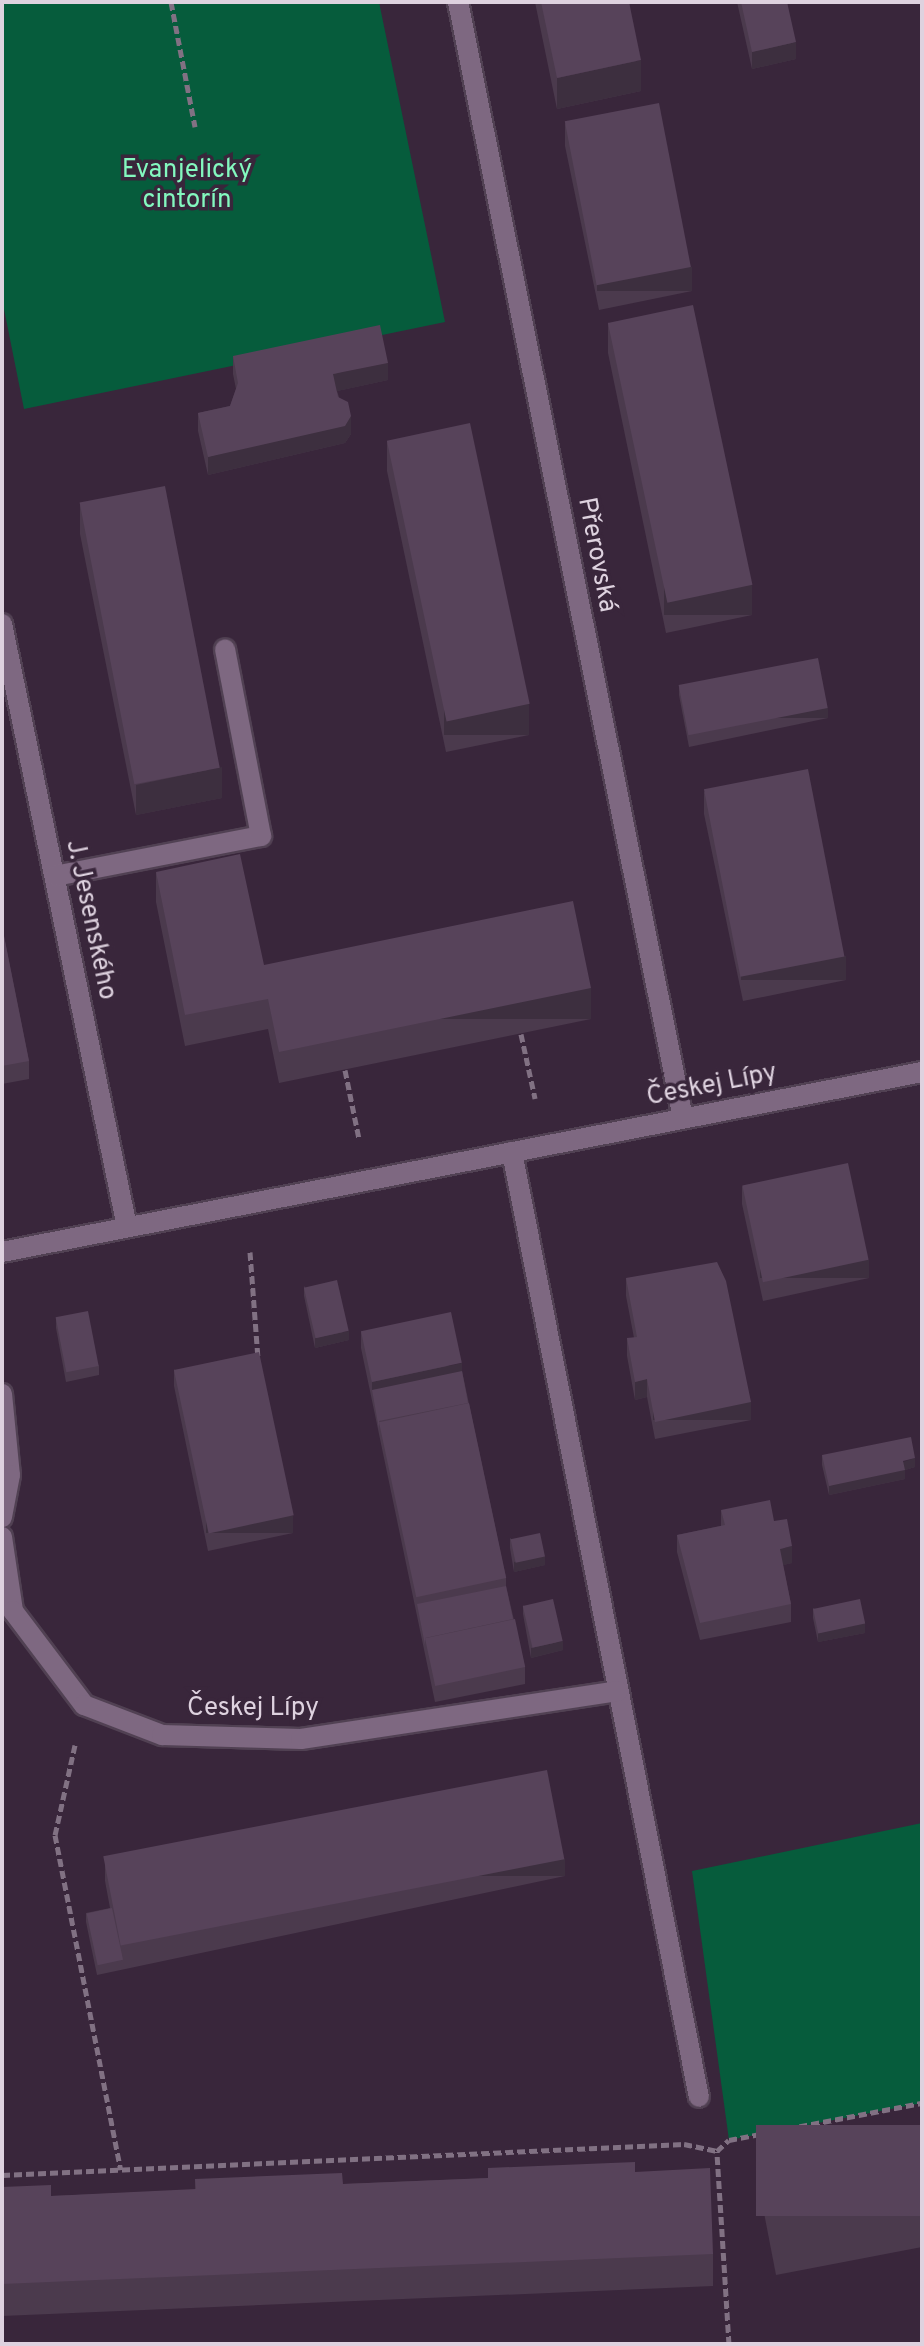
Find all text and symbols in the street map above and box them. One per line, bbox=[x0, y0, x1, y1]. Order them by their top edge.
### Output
park label: Evanjelický cintorín bbox=[122, 155, 252, 216]
street label: Přerovská bbox=[570, 495, 622, 615]
street label: J. Jesenského bbox=[58, 837, 122, 1003]
street label: Českej Lípy bbox=[644, 1058, 780, 1114]
street label: Českej Lípy bbox=[187, 1693, 319, 1725]

